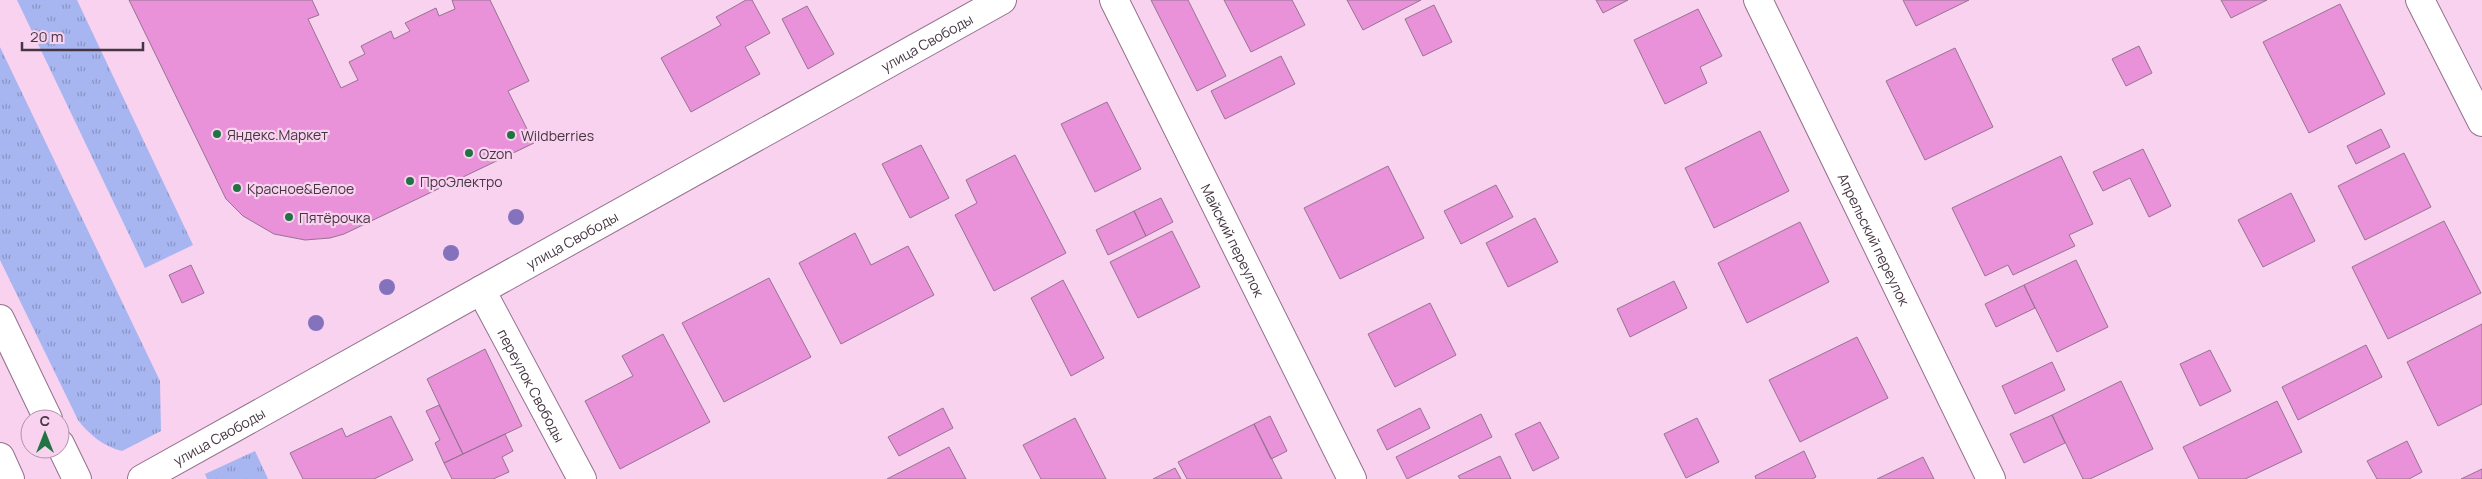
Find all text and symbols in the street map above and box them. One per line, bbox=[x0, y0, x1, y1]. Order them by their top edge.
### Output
street label: улица Свободы bbox=[877, 9, 976, 75]
scale bar bbox=[22, 20, 144, 52]
text: 20 m bbox=[30, 26, 63, 47]
place label: Яндекс.Маркет bbox=[227, 125, 328, 144]
place label: Wildberries bbox=[521, 126, 594, 145]
marker: Яндекс.Маркет bbox=[211, 128, 223, 140]
marker: Wildberries bbox=[505, 129, 517, 141]
place label: Ozon bbox=[479, 144, 513, 163]
marker: Ozon bbox=[463, 147, 475, 159]
street label: Апрельский переулок bbox=[1834, 170, 1915, 310]
place label: ПроЭлектро bbox=[420, 172, 503, 191]
marker: ПроЭлектро bbox=[404, 175, 416, 187]
place label: Красное&Белое bbox=[247, 179, 354, 198]
street label: Майский переулок bbox=[1197, 180, 1270, 301]
marker: Красное&Белое bbox=[231, 182, 243, 194]
street label: улица Свободы bbox=[522, 206, 621, 273]
place label: Пятёрочка bbox=[299, 208, 371, 227]
marker: Пятёрочка bbox=[283, 211, 295, 223]
street label: переулок Свободы bbox=[494, 325, 570, 445]
street label: улица Свободы bbox=[170, 403, 268, 469]
north arrow bbox=[20, 409, 70, 459]
text: С bbox=[40, 411, 50, 430]

